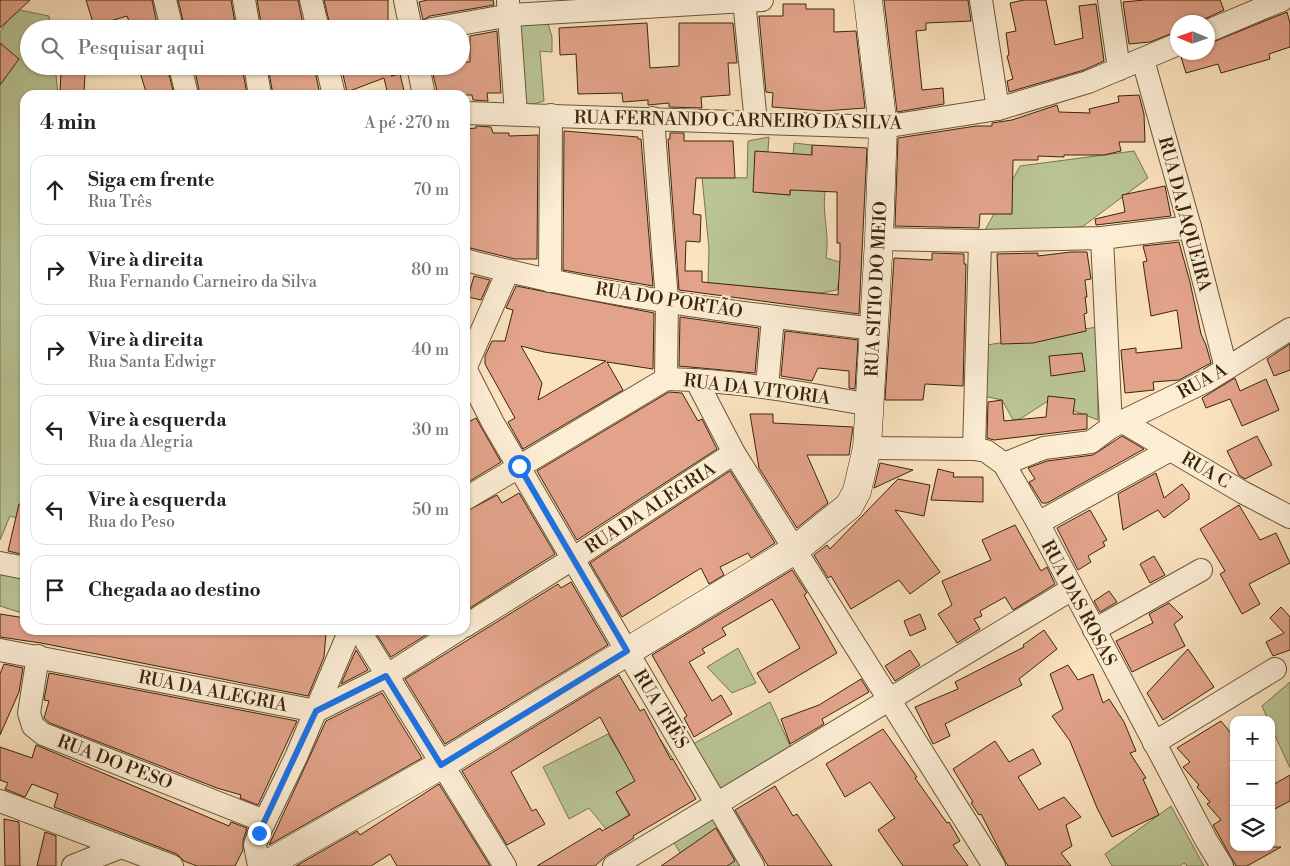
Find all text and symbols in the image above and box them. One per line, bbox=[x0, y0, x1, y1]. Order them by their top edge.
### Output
north arrow bbox=[1170, 15, 1215, 60]
search box bbox=[20, 20, 470, 75]
icon: search bbox=[38, 34, 66, 62]
text: Pesquisar aqui bbox=[78, 36, 205, 60]
street label: RUA FERNANDO CARNEIRO DA SILVA bbox=[574, 106, 903, 135]
text: 4 min bbox=[40, 110, 96, 136]
text: A pé · 270 m bbox=[364, 113, 450, 133]
street label: RUA DA JAQUEIRA bbox=[1153, 134, 1216, 295]
text: Siga em frente bbox=[88, 168, 215, 192]
icon: ahead bbox=[41, 176, 69, 204]
text: 70 m bbox=[413, 180, 449, 200]
text: Rua Três bbox=[88, 192, 152, 212]
street label: RUA SITIO DO MEIO bbox=[860, 200, 893, 378]
text: Vire à direita bbox=[88, 248, 203, 272]
icon: right bbox=[41, 256, 69, 284]
text: 80 m bbox=[411, 260, 449, 280]
text: Rua Fernando Carneiro da Silva bbox=[88, 272, 317, 292]
street label: RUA DO PORTÃO bbox=[594, 276, 744, 324]
text: Vire à direita bbox=[88, 328, 203, 352]
icon: right bbox=[41, 336, 69, 364]
text: 40 m bbox=[412, 340, 449, 360]
text: Rua Santa Edwigr bbox=[88, 352, 216, 372]
street label: RUA A bbox=[1173, 358, 1232, 404]
street label: RUA DA VITORIA bbox=[682, 369, 832, 410]
text: Vire à esquerda bbox=[88, 408, 227, 432]
icon: left bbox=[41, 416, 69, 444]
text: 30 m bbox=[412, 420, 449, 440]
text: Rua da Alegria bbox=[88, 432, 193, 452]
street label: RUA C bbox=[1177, 447, 1234, 494]
route start bbox=[508, 455, 531, 478]
street label: RUA DA ALEGRIA bbox=[581, 457, 721, 559]
text: Vire à esquerda bbox=[88, 488, 227, 512]
icon: left bbox=[41, 496, 69, 524]
text: 50 m bbox=[412, 500, 449, 520]
text: Rua do Peso bbox=[88, 512, 175, 532]
street label: RUA DAS ROSAS bbox=[1036, 536, 1121, 670]
icon: arrive bbox=[41, 576, 69, 604]
text: Chegada ao destino bbox=[88, 578, 261, 602]
street label: RUA TRÊS bbox=[628, 665, 693, 753]
street label: RUA DA ALEGRIA bbox=[136, 666, 290, 717]
map controls bbox=[1230, 716, 1275, 851]
button: + bbox=[1230, 716, 1275, 761]
street label: RUA DO PESO bbox=[54, 730, 176, 795]
button: − bbox=[1230, 761, 1275, 806]
button: layers bbox=[1230, 806, 1275, 851]
route end bbox=[248, 822, 271, 845]

